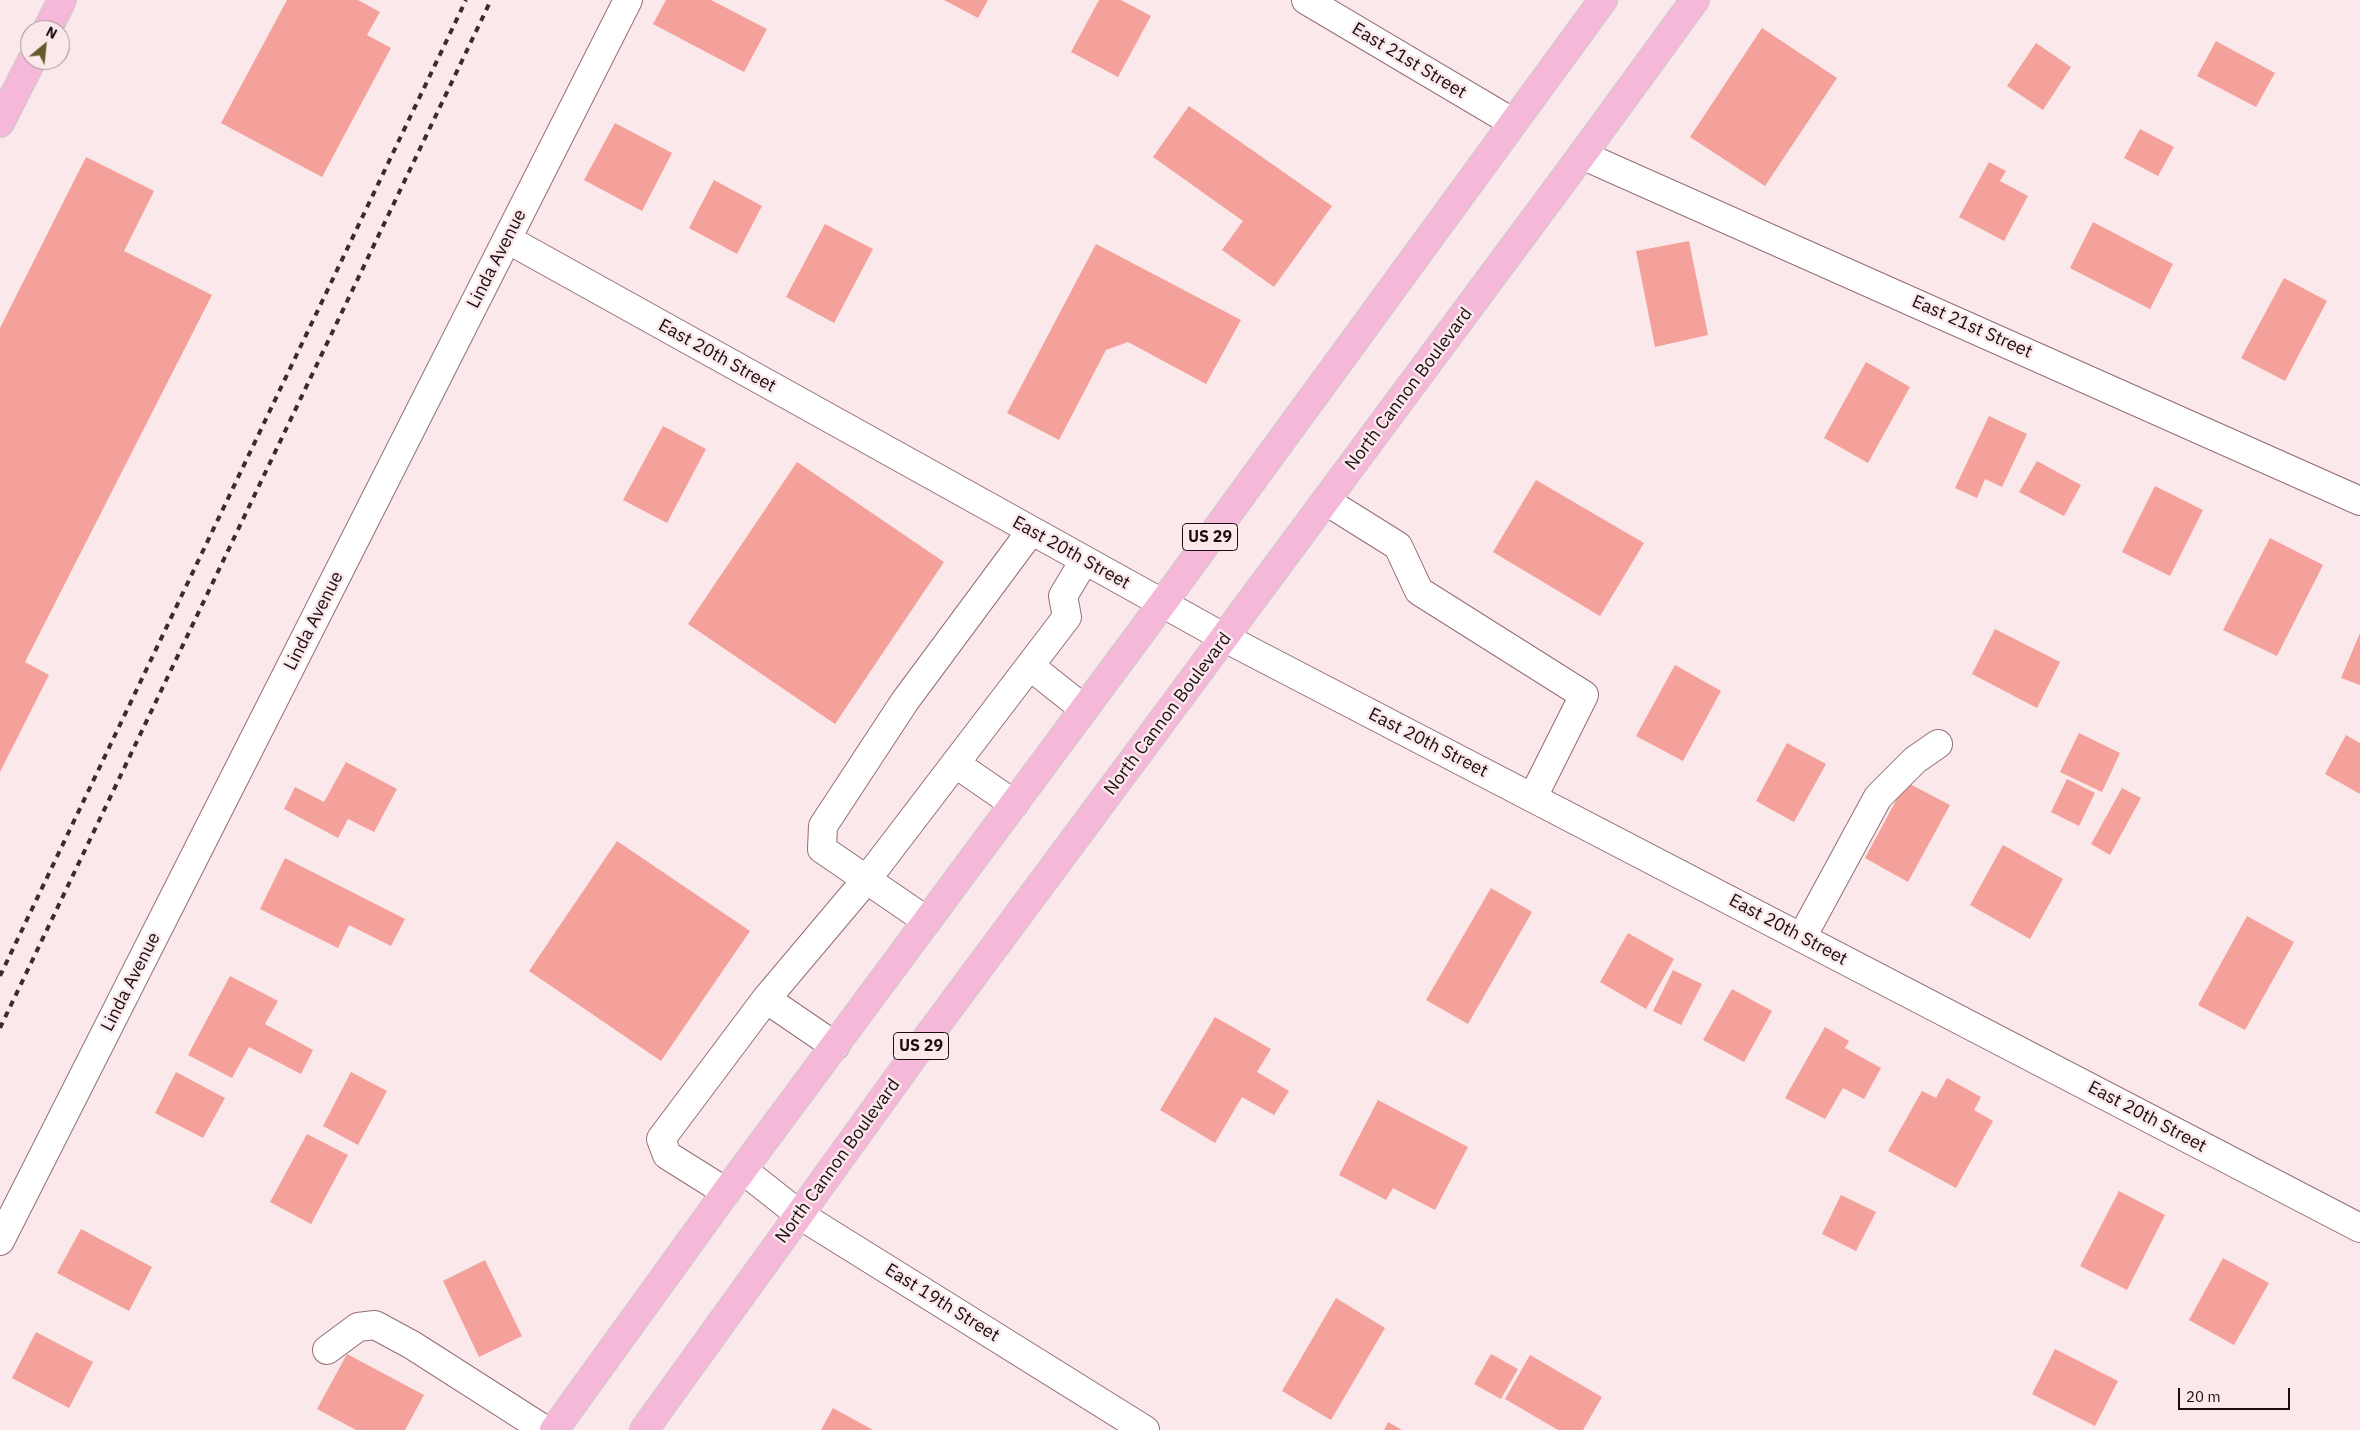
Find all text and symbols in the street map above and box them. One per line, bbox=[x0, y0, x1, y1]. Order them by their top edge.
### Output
street label: East 21st Street bbox=[1348, 18, 1470, 104]
north arrow bbox=[20, 20, 70, 70]
text: N bbox=[43, 22, 60, 43]
street label: Linda Avenue bbox=[463, 206, 531, 312]
street label: East 21st Street bbox=[1908, 291, 2036, 363]
street label: North Cannon Boulevard bbox=[1341, 303, 1477, 475]
street label: East 20th Street bbox=[654, 315, 780, 397]
street label: East 20th Street bbox=[1008, 512, 1134, 594]
road number: US 29 bbox=[1182, 524, 1238, 550]
street label: Linda Avenue bbox=[280, 568, 348, 674]
street label: North Cannon Boulevard bbox=[1100, 628, 1236, 800]
street label: East 20th Street bbox=[1365, 704, 1491, 782]
street label: East 20th Street bbox=[1725, 890, 1851, 970]
street label: Linda Avenue bbox=[97, 929, 165, 1035]
road number: US 29 bbox=[894, 1032, 948, 1060]
street label: North Cannon Boulevard bbox=[771, 1075, 905, 1247]
street label: East 20th Street bbox=[2084, 1077, 2210, 1157]
street label: East 19th Street bbox=[881, 1259, 1003, 1347]
scale bar bbox=[2180, 1378, 2292, 1410]
text: 20 m bbox=[2186, 1387, 2221, 1406]

